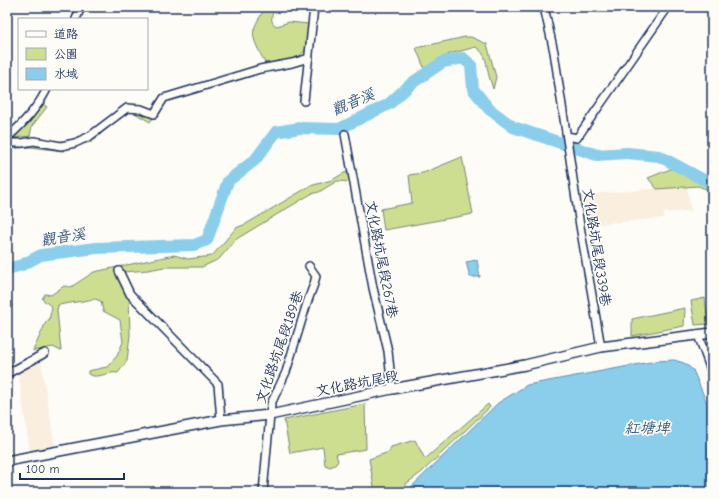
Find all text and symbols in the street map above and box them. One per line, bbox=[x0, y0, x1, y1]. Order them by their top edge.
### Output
legend bbox=[18, 18, 148, 90]
text: 道路 bbox=[54, 27, 78, 41]
text: 公園 bbox=[54, 47, 78, 61]
text: 水域 bbox=[54, 67, 78, 81]
water label: 觀音溪 bbox=[329, 85, 378, 119]
street label: 文化路坑尾段339巷 bbox=[579, 187, 614, 308]
street label: 文化路坑尾段267巷 bbox=[362, 199, 401, 320]
water label: 觀音溪 bbox=[39, 224, 88, 249]
street label: 文化路坑尾段189巷 bbox=[252, 288, 307, 406]
street label: 文化路坑尾段 bbox=[314, 367, 400, 400]
water label: 紅塘埤 bbox=[624, 419, 671, 437]
scale bar bbox=[20, 455, 124, 481]
text: 100 m bbox=[26, 462, 59, 476]

